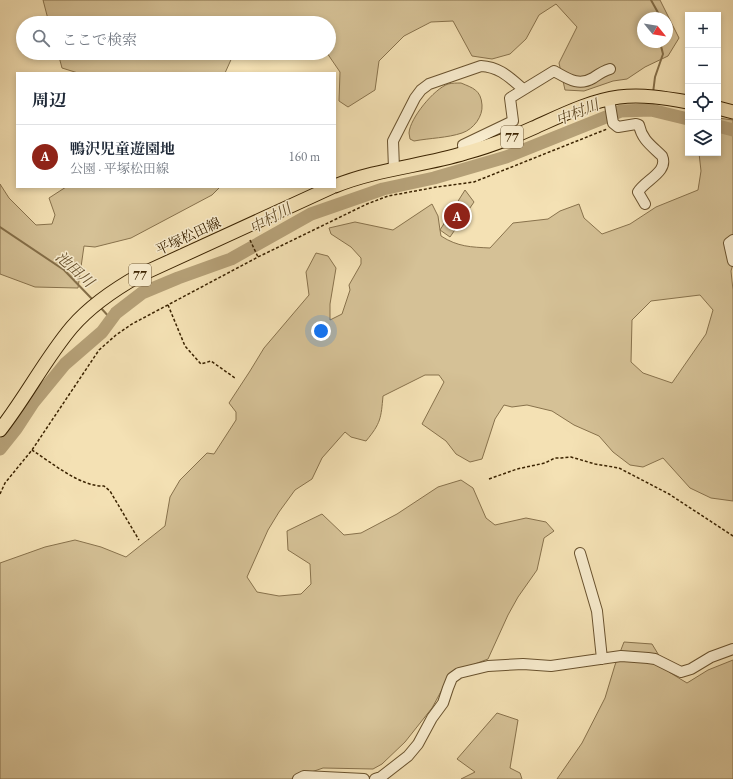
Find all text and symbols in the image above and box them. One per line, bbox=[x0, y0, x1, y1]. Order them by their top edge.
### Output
north arrow bbox=[637, 12, 673, 48]
map controls bbox=[685, 12, 721, 156]
button: + bbox=[685, 12, 721, 48]
search box bbox=[16, 16, 336, 60]
icon: search bbox=[30, 27, 52, 49]
text: ここで検索 bbox=[62, 30, 137, 49]
button: − bbox=[685, 48, 721, 84]
button: locate bbox=[685, 84, 721, 120]
text: 周辺 bbox=[32, 89, 66, 111]
water label: 中村川 bbox=[553, 94, 603, 129]
button: layers bbox=[685, 120, 721, 156]
road number: 77 bbox=[501, 126, 523, 148]
text: 鴨沢児童遊園地 bbox=[70, 139, 175, 158]
text: A bbox=[40, 148, 50, 165]
text: 160 m bbox=[289, 148, 320, 165]
text: 公園 · 平塚松田線 bbox=[70, 160, 169, 177]
water label: 中村川 bbox=[246, 198, 296, 237]
pin: A bbox=[444, 201, 470, 231]
street label: 平塚松田線 bbox=[152, 213, 224, 259]
water label: 池田川 bbox=[52, 247, 100, 292]
road number: 77 bbox=[129, 264, 151, 286]
your location bbox=[311, 321, 331, 341]

